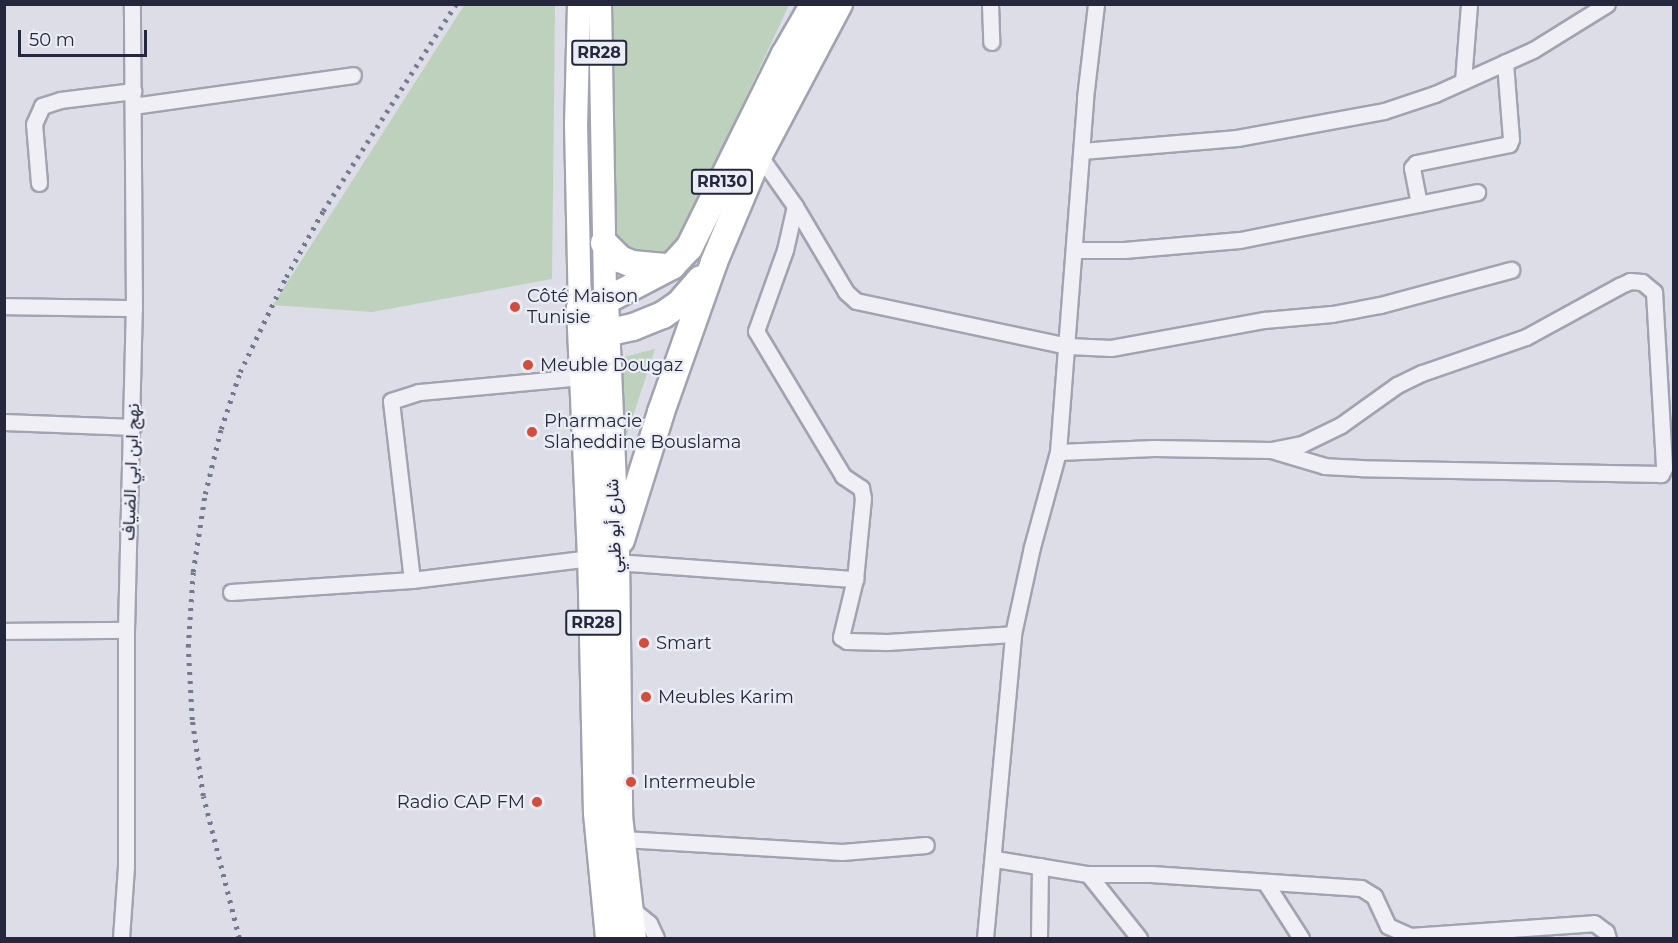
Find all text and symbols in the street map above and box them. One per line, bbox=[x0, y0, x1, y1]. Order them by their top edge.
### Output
scale bar bbox=[21, 18, 150, 56]
text: 50 m bbox=[29, 29, 75, 51]
road number: RR28 bbox=[570, 40, 628, 66]
road number: RR130 bbox=[690, 169, 754, 195]
place label: Côté Maison Tunisie bbox=[527, 286, 638, 328]
marker: Côté Maison Tunisie bbox=[508, 300, 522, 314]
place label: Meuble Dougaz bbox=[540, 354, 683, 376]
marker: Meuble Dougaz bbox=[521, 358, 535, 372]
street label: نهج ابن ابي الضياف bbox=[118, 403, 144, 541]
place label: Pharmacie Slaheddine Bouslama bbox=[544, 411, 741, 454]
marker: Pharmacie Slaheddine Bouslama bbox=[525, 425, 539, 439]
street label: شارع أبو ظبي bbox=[602, 478, 626, 574]
road number: RR28 bbox=[564, 610, 622, 636]
place label: Smart bbox=[656, 632, 712, 654]
marker: Smart bbox=[637, 636, 651, 650]
place label: Meubles Karim bbox=[658, 686, 794, 708]
marker: Meubles Karim bbox=[639, 690, 653, 704]
place label: Intermeuble bbox=[643, 771, 756, 793]
marker: Intermeuble bbox=[624, 775, 638, 789]
place label: Radio CAP FM bbox=[397, 791, 525, 813]
marker: Radio CAP FM bbox=[530, 795, 544, 809]

